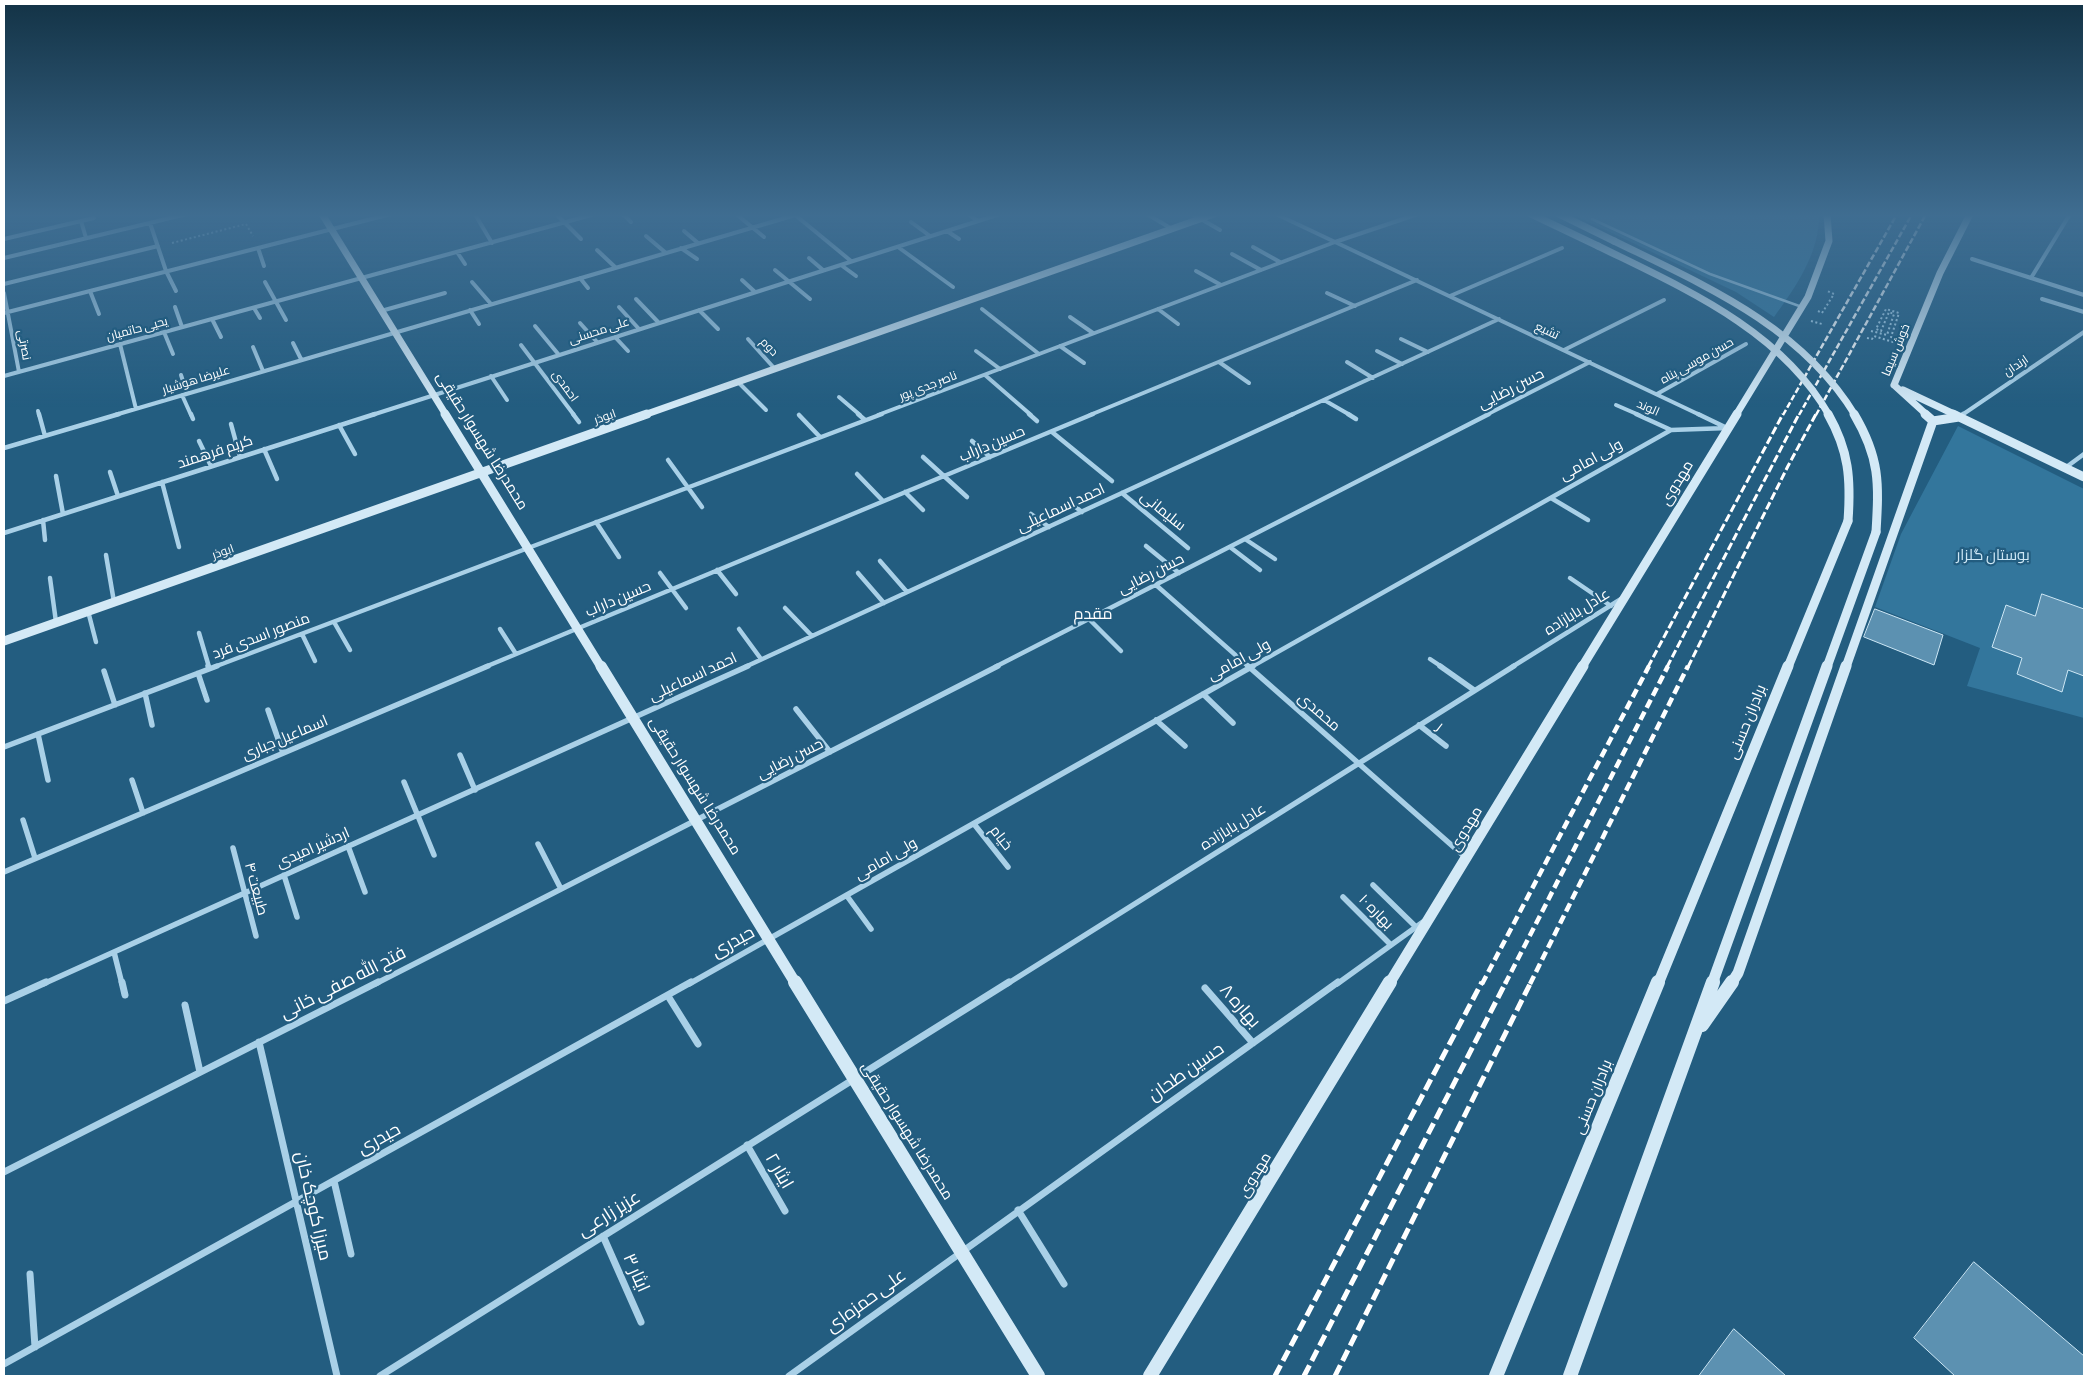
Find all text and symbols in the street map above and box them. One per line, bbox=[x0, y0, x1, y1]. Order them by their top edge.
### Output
street label: یحیی حاتمیان bbox=[105, 314, 169, 344]
street label: علی محسنی bbox=[567, 314, 631, 348]
street label: تشیع bbox=[1533, 319, 1561, 343]
street label: خوش سیما bbox=[1879, 322, 1913, 378]
street label: نصرتی bbox=[14, 329, 34, 361]
street label: دوم bbox=[757, 335, 781, 359]
street label: حسن موسی پناه bbox=[1658, 335, 1736, 387]
street label: ارندان bbox=[2001, 352, 2031, 380]
street label: علیرضا هوشیار bbox=[160, 363, 232, 397]
street label: حسن رضایی bbox=[1475, 365, 1547, 413]
street label: احمدی bbox=[549, 368, 581, 404]
street label: ناصر جدی پور bbox=[897, 368, 959, 404]
street label: محمدرضا شهسوار حقیقی bbox=[432, 369, 532, 513]
street label: الوند bbox=[1635, 397, 1661, 419]
street label: ابوذر bbox=[592, 407, 618, 427]
street label: حسین داراب bbox=[956, 422, 1028, 466]
street label: کریم فرهمند bbox=[175, 431, 255, 473]
street label: ولی امامی bbox=[1556, 435, 1626, 485]
street label: مهدوی bbox=[1657, 457, 1697, 509]
street label: احمد اسماعیلی bbox=[1014, 480, 1108, 536]
street label: سلیمانی bbox=[1137, 487, 1189, 535]
street label: ابوذر bbox=[210, 542, 236, 562]
park label: بوستان گلزار bbox=[1956, 546, 2030, 564]
street label: حسن رضایی bbox=[1115, 550, 1187, 598]
street label: حسین داراب bbox=[582, 577, 654, 621]
street label: عادل بابازاده bbox=[1541, 585, 1613, 639]
district label: مقدم bbox=[1073, 604, 1113, 624]
street label: منصور اسدی فرد bbox=[210, 609, 312, 663]
street label: ولی امامی bbox=[1204, 635, 1274, 685]
street label: احمد اسماعیلی bbox=[646, 649, 740, 705]
street label: برادران حسنی bbox=[1724, 682, 1770, 762]
street label: محمدی bbox=[1294, 689, 1344, 735]
street label: اسماعیل جباری bbox=[239, 712, 331, 764]
street label: محمدرضا شهسوار حقیقی bbox=[645, 714, 745, 858]
street label: ر bbox=[1433, 718, 1447, 734]
street label: حسن رضایی bbox=[754, 735, 826, 783]
street label: عادل بابازاده bbox=[1197, 800, 1269, 854]
street label: مهدوی bbox=[1446, 803, 1486, 855]
street label: خیام bbox=[986, 822, 1016, 854]
street label: اردشیر امیدی bbox=[273, 824, 353, 872]
street label: ولی امامی bbox=[852, 834, 920, 884]
street label: طبیعت ۴ bbox=[240, 860, 272, 918]
street label: بهاره ۱۰ bbox=[1355, 891, 1397, 933]
street label: حیدری bbox=[708, 921, 758, 963]
street label: فتح الله صفی خانی bbox=[276, 942, 410, 1024]
street label: بهاره ۸ bbox=[1215, 980, 1265, 1032]
street label: حسین طحان bbox=[1144, 1038, 1228, 1106]
street label: برادران حسنی bbox=[1570, 1057, 1616, 1137]
street label: محمدرضا شهسوار حقیقی bbox=[857, 1059, 957, 1203]
street label: حیدری bbox=[354, 1118, 404, 1160]
street label: میرزا کوچک خان bbox=[290, 1149, 336, 1263]
street label: ایثار ۲ bbox=[760, 1149, 798, 1193]
street label: مهدوی bbox=[1235, 1149, 1275, 1201]
street label: عزیز زارعی bbox=[574, 1186, 644, 1242]
street label: ایثار ۳ bbox=[618, 1250, 654, 1296]
street label: علی حمزه‌ای bbox=[822, 1265, 910, 1337]

